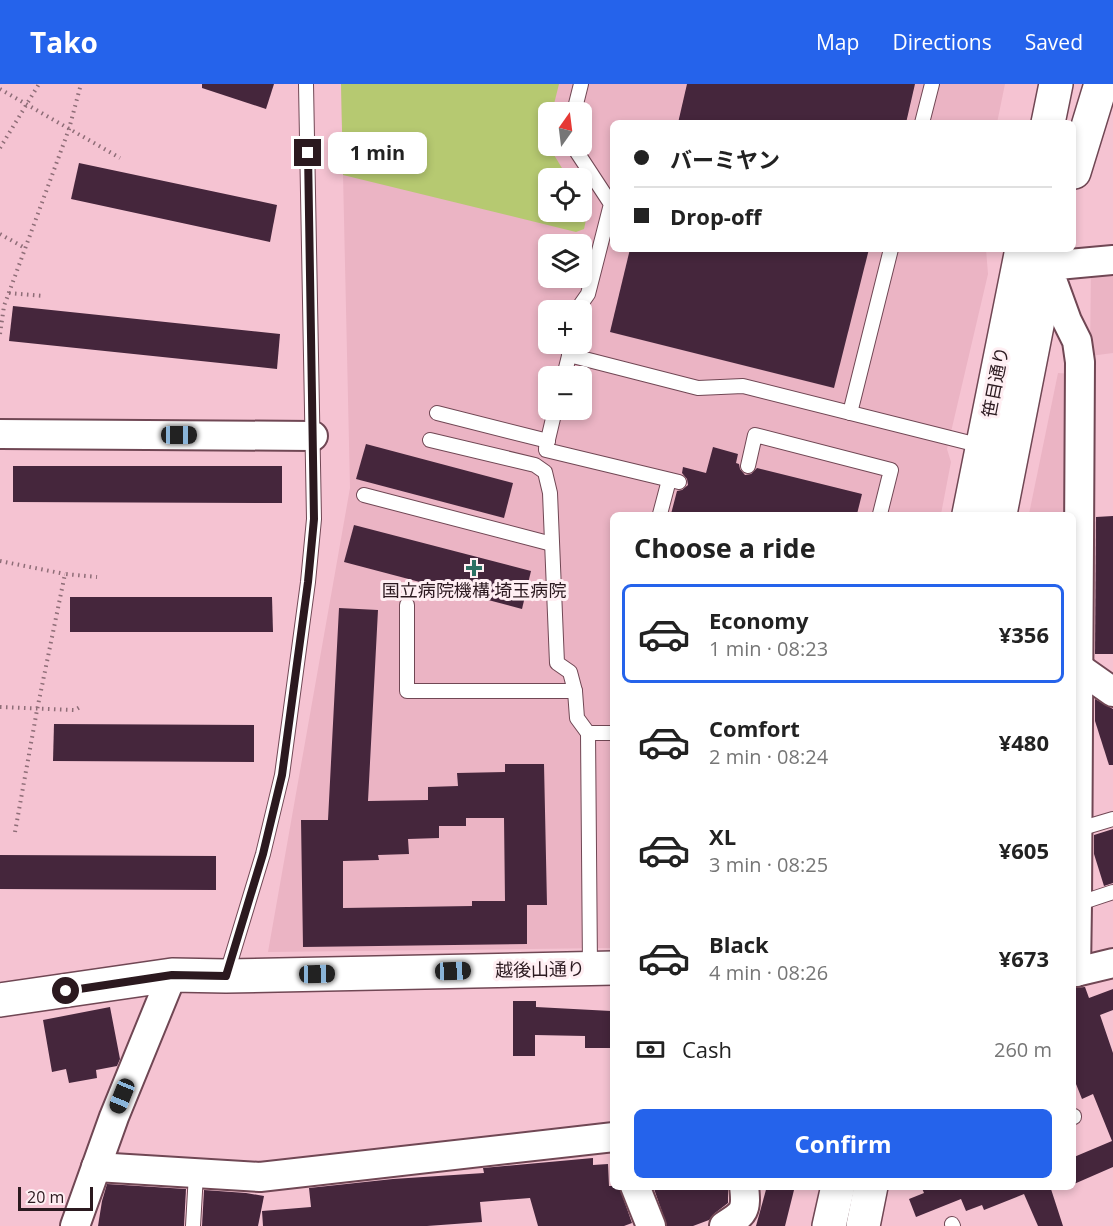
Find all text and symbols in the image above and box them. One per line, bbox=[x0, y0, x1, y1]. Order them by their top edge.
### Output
text: Tako bbox=[30, 23, 98, 61]
text: Map bbox=[816, 28, 859, 56]
text: Directions bbox=[892, 28, 992, 56]
text: Saved bbox=[1025, 28, 1083, 56]
north arrow bbox=[538, 102, 592, 156]
map controls bbox=[538, 102, 592, 420]
callout: 1 min bbox=[329, 132, 428, 174]
route end bbox=[294, 139, 321, 166]
text: 1 min bbox=[350, 139, 405, 166]
text: バーミヤン bbox=[670, 144, 780, 174]
button: locate bbox=[538, 168, 592, 222]
text: Drop-off bbox=[670, 201, 762, 231]
button: layers bbox=[538, 234, 592, 288]
button: + bbox=[538, 300, 592, 354]
street label: 笹目通り bbox=[976, 344, 1014, 420]
button: − bbox=[538, 366, 592, 420]
car bbox=[161, 426, 197, 444]
text: Choose a ride bbox=[634, 529, 816, 566]
marker: 国立病院機構 埼玉病院 bbox=[465, 559, 483, 577]
place label: 国立病院機構 埼玉病院 bbox=[382, 578, 566, 602]
text: Economy bbox=[709, 605, 808, 635]
icon: car bbox=[637, 607, 691, 661]
text: ¥356 bbox=[999, 619, 1049, 649]
text: 1 min · 08:23 bbox=[709, 635, 828, 662]
text: Comfort bbox=[709, 713, 800, 743]
icon: car bbox=[637, 715, 691, 769]
text: ¥480 bbox=[999, 727, 1049, 757]
text: 2 min · 08:24 bbox=[709, 743, 828, 770]
text: XL bbox=[709, 821, 736, 851]
icon: car bbox=[637, 823, 691, 877]
text: ¥605 bbox=[999, 835, 1049, 865]
text: 3 min · 08:25 bbox=[709, 851, 828, 878]
text: Black bbox=[709, 929, 769, 959]
icon: car bbox=[637, 931, 691, 985]
text: ¥673 bbox=[999, 943, 1049, 973]
street label: 越後山通り bbox=[495, 956, 585, 982]
text: 4 min · 08:26 bbox=[709, 959, 828, 986]
car bbox=[435, 961, 471, 981]
car bbox=[299, 965, 335, 983]
route start bbox=[52, 977, 79, 1004]
icon: cash bbox=[634, 1033, 667, 1066]
text: Cash bbox=[682, 1034, 732, 1064]
text: 260 m bbox=[994, 1036, 1052, 1063]
car bbox=[107, 1076, 137, 1116]
button: Confirm bbox=[634, 1109, 1052, 1178]
scale bar bbox=[18, 1184, 93, 1212]
text: 20 m bbox=[27, 1186, 64, 1208]

